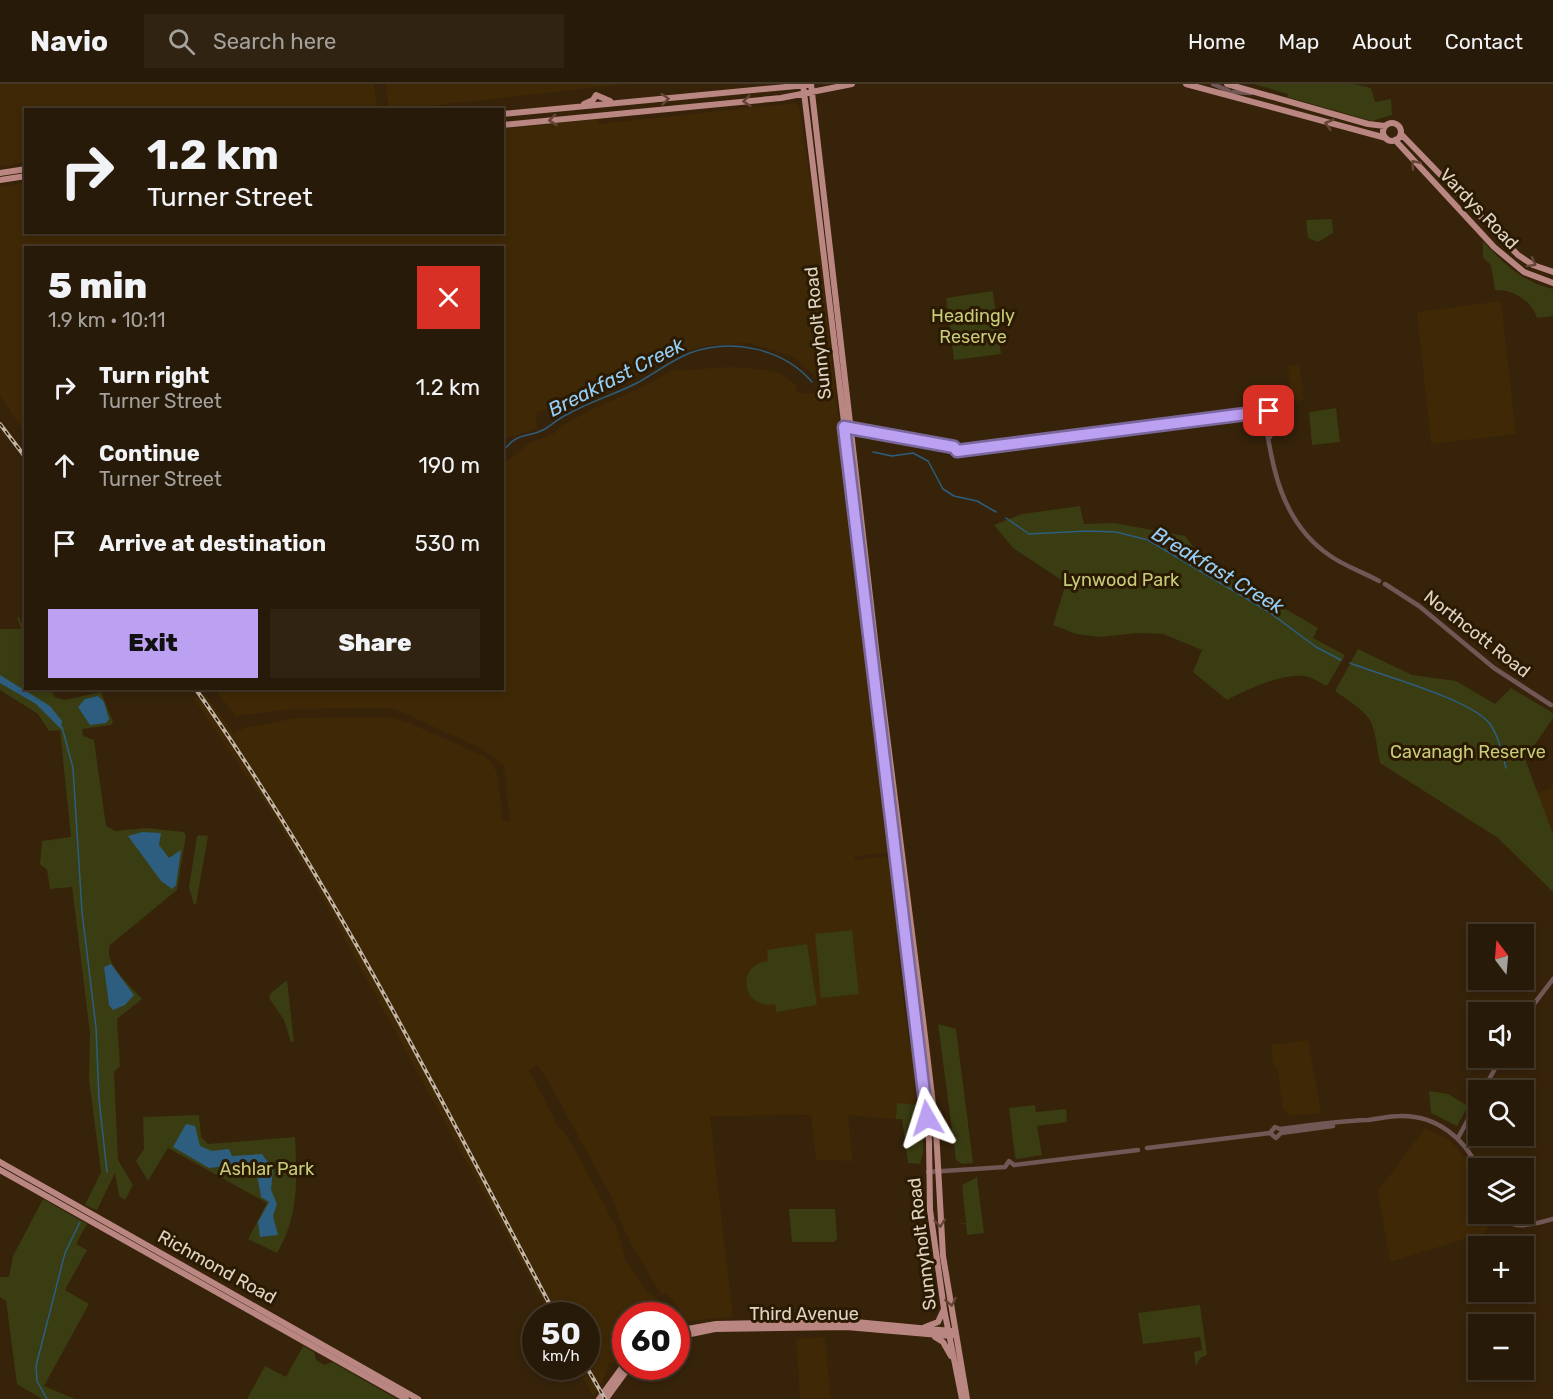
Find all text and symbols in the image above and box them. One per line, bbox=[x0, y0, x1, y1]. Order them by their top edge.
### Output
search box bbox=[144, 14, 564, 68]
text: Navio bbox=[30, 25, 108, 58]
icon: search bbox=[165, 25, 198, 58]
text: Search here bbox=[213, 28, 336, 55]
text: Home bbox=[1188, 29, 1245, 54]
text: Map bbox=[1278, 29, 1319, 54]
text: About bbox=[1352, 29, 1412, 54]
text: Contact bbox=[1445, 29, 1523, 54]
one-way arrow bbox=[661, 93, 670, 106]
one-way arrow bbox=[742, 94, 752, 107]
one-way arrow bbox=[548, 113, 557, 126]
one-way arrow bbox=[1324, 118, 1334, 131]
text: 1.2 km bbox=[147, 130, 279, 180]
icon: right bbox=[48, 132, 126, 210]
one-way arrow bbox=[1412, 160, 1423, 171]
street label: Vardys Road bbox=[1435, 164, 1523, 254]
text: Turner Street bbox=[147, 181, 313, 213]
one-way arrow bbox=[1526, 256, 1536, 267]
text: 5 min bbox=[48, 264, 147, 307]
button: close bbox=[417, 266, 480, 329]
street label: Sunnyholt Road bbox=[800, 266, 836, 400]
park label: Headingly Reserve bbox=[931, 305, 1015, 348]
text: 1.9 km · 10:11 bbox=[48, 308, 165, 332]
water label: Breakfast Creek bbox=[544, 332, 689, 422]
text: Turn right bbox=[99, 362, 209, 389]
icon: right bbox=[48, 371, 81, 404]
text: 1.2 km bbox=[416, 374, 480, 401]
pin bbox=[1243, 385, 1294, 436]
text: Turner Street bbox=[99, 389, 222, 413]
icon: arrive bbox=[1252, 394, 1285, 427]
text: Continue bbox=[99, 440, 200, 467]
icon: ahead bbox=[48, 449, 81, 482]
text: 190 m bbox=[419, 452, 480, 479]
text: Turner Street bbox=[99, 467, 222, 491]
water label: Breakfast Creek bbox=[1148, 521, 1289, 619]
icon: arrive bbox=[48, 527, 81, 560]
text: Arrive at destination bbox=[99, 530, 326, 557]
text: 530 m bbox=[415, 530, 480, 557]
park label: Lynwood Park bbox=[1063, 569, 1180, 591]
street label: Northcott Road bbox=[1419, 586, 1535, 682]
button: Exit bbox=[48, 609, 258, 678]
button: Share bbox=[270, 609, 480, 678]
park label: Cavanagh Reserve bbox=[1390, 741, 1546, 763]
north arrow bbox=[1468, 924, 1534, 990]
map controls bbox=[1468, 924, 1534, 1380]
button: sound bbox=[1468, 1002, 1534, 1068]
button: search bbox=[1468, 1080, 1534, 1146]
position arrow bbox=[895, 1086, 959, 1150]
park label: Ashlar Park bbox=[220, 1158, 315, 1180]
button: layers bbox=[1468, 1158, 1534, 1224]
street label: Sunnyholt Road bbox=[903, 1177, 941, 1311]
one-way arrow bbox=[933, 1218, 946, 1228]
street label: Richmond Road bbox=[154, 1225, 280, 1309]
button: + bbox=[1468, 1236, 1534, 1302]
one-way arrow bbox=[944, 1297, 957, 1307]
speed limit sign: 60 bbox=[612, 1302, 690, 1380]
street label: Third Avenue bbox=[749, 1303, 859, 1325]
button: − bbox=[1468, 1314, 1534, 1380]
text: 50 bbox=[541, 1316, 581, 1352]
text: km/h bbox=[542, 1347, 580, 1365]

